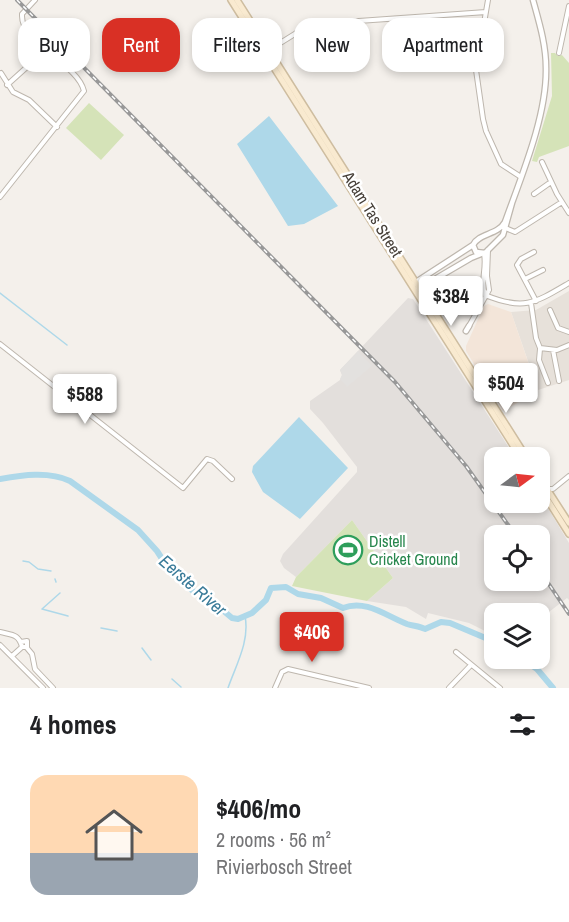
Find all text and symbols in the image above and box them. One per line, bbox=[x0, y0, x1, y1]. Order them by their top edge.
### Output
chip: Buy bbox=[18, 18, 90, 72]
chip: Rent bbox=[102, 18, 180, 72]
chip: Filters bbox=[192, 18, 282, 72]
chip: New bbox=[294, 18, 370, 72]
chip: Apartment bbox=[382, 18, 504, 72]
street label: Adam Tas Street bbox=[337, 166, 408, 261]
pin: $384 bbox=[415, 276, 487, 327]
text: $384 bbox=[433, 282, 469, 309]
pin: $504 bbox=[470, 363, 542, 414]
text: $504 bbox=[488, 369, 524, 396]
pin: $588 bbox=[49, 374, 121, 425]
text: $588 bbox=[67, 380, 103, 407]
north arrow bbox=[484, 447, 550, 513]
map controls bbox=[484, 447, 550, 669]
button: locate bbox=[484, 525, 550, 591]
place label: Distell Cricket Ground bbox=[369, 530, 458, 570]
sports icon: Distell Cricket Ground bbox=[332, 534, 364, 566]
water label: Eerste River bbox=[154, 549, 233, 622]
button: layers bbox=[484, 603, 550, 669]
pin: $406 bbox=[276, 612, 348, 663]
text: $406 bbox=[294, 618, 330, 645]
text: 4 homes bbox=[30, 707, 117, 742]
icon: filters bbox=[506, 708, 539, 741]
text: $406/mo bbox=[216, 791, 301, 826]
icon: home bbox=[78, 799, 150, 871]
text: 2 rooms · 56 m² bbox=[216, 826, 331, 853]
text: Rivierbosch Street bbox=[216, 853, 352, 880]

